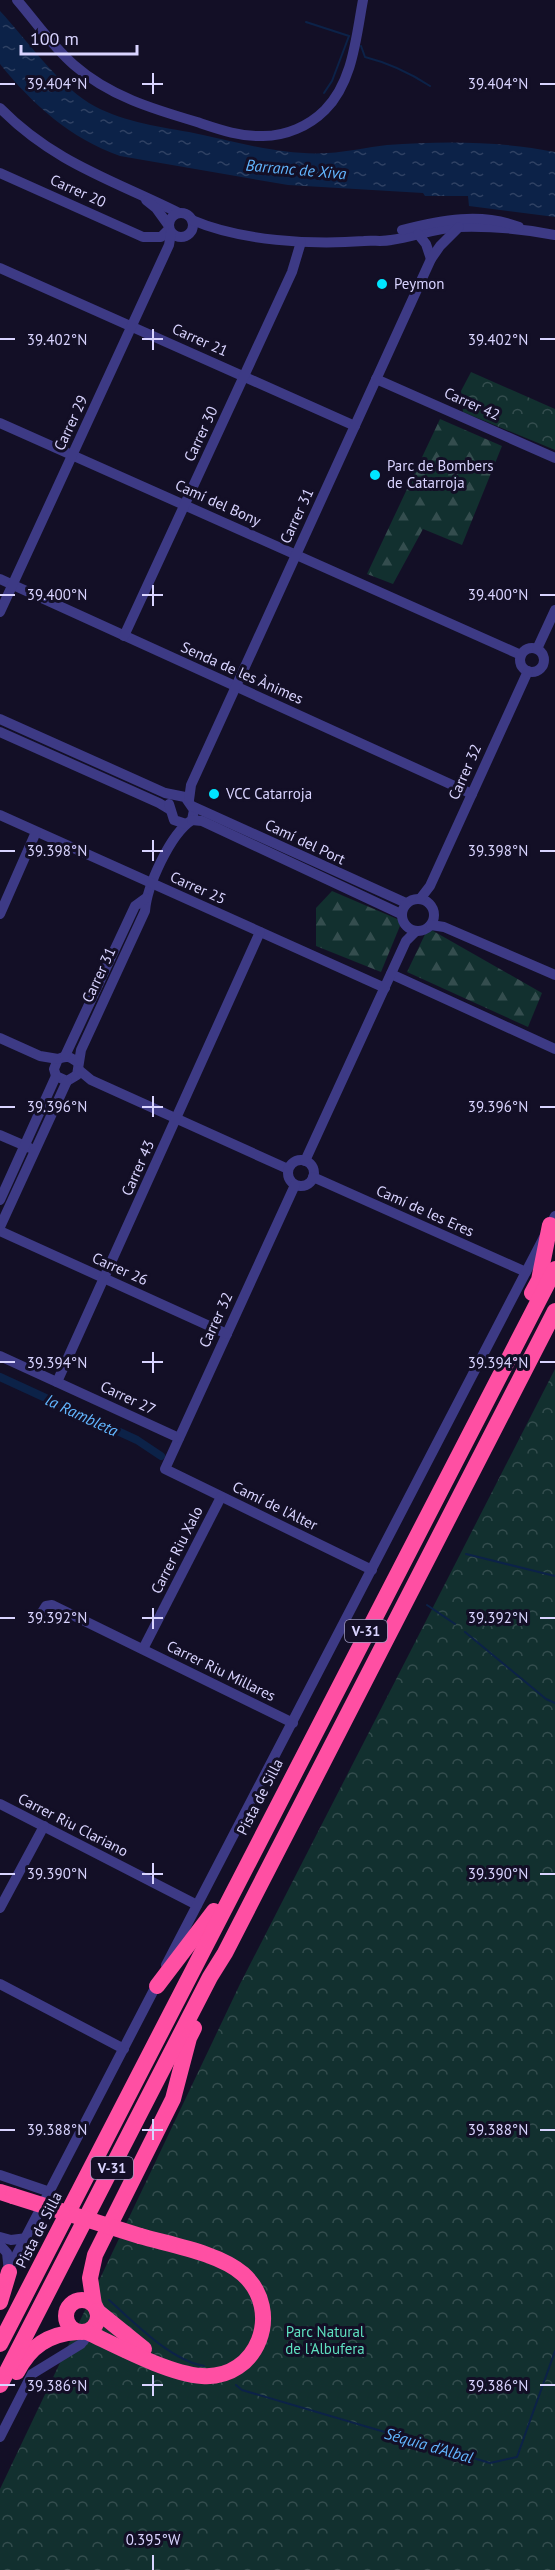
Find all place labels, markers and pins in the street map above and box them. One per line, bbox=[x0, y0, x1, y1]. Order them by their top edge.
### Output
place label: Peymon bbox=[394, 274, 445, 293]
marker: Peymon bbox=[375, 277, 389, 291]
place label: Parc de Bombers de Catarroja bbox=[387, 456, 494, 492]
marker: Parc de Bombers de Catarroja bbox=[368, 468, 382, 482]
place label: VCC Catarroja bbox=[225, 784, 312, 803]
marker: VCC Catarroja bbox=[207, 787, 221, 801]

